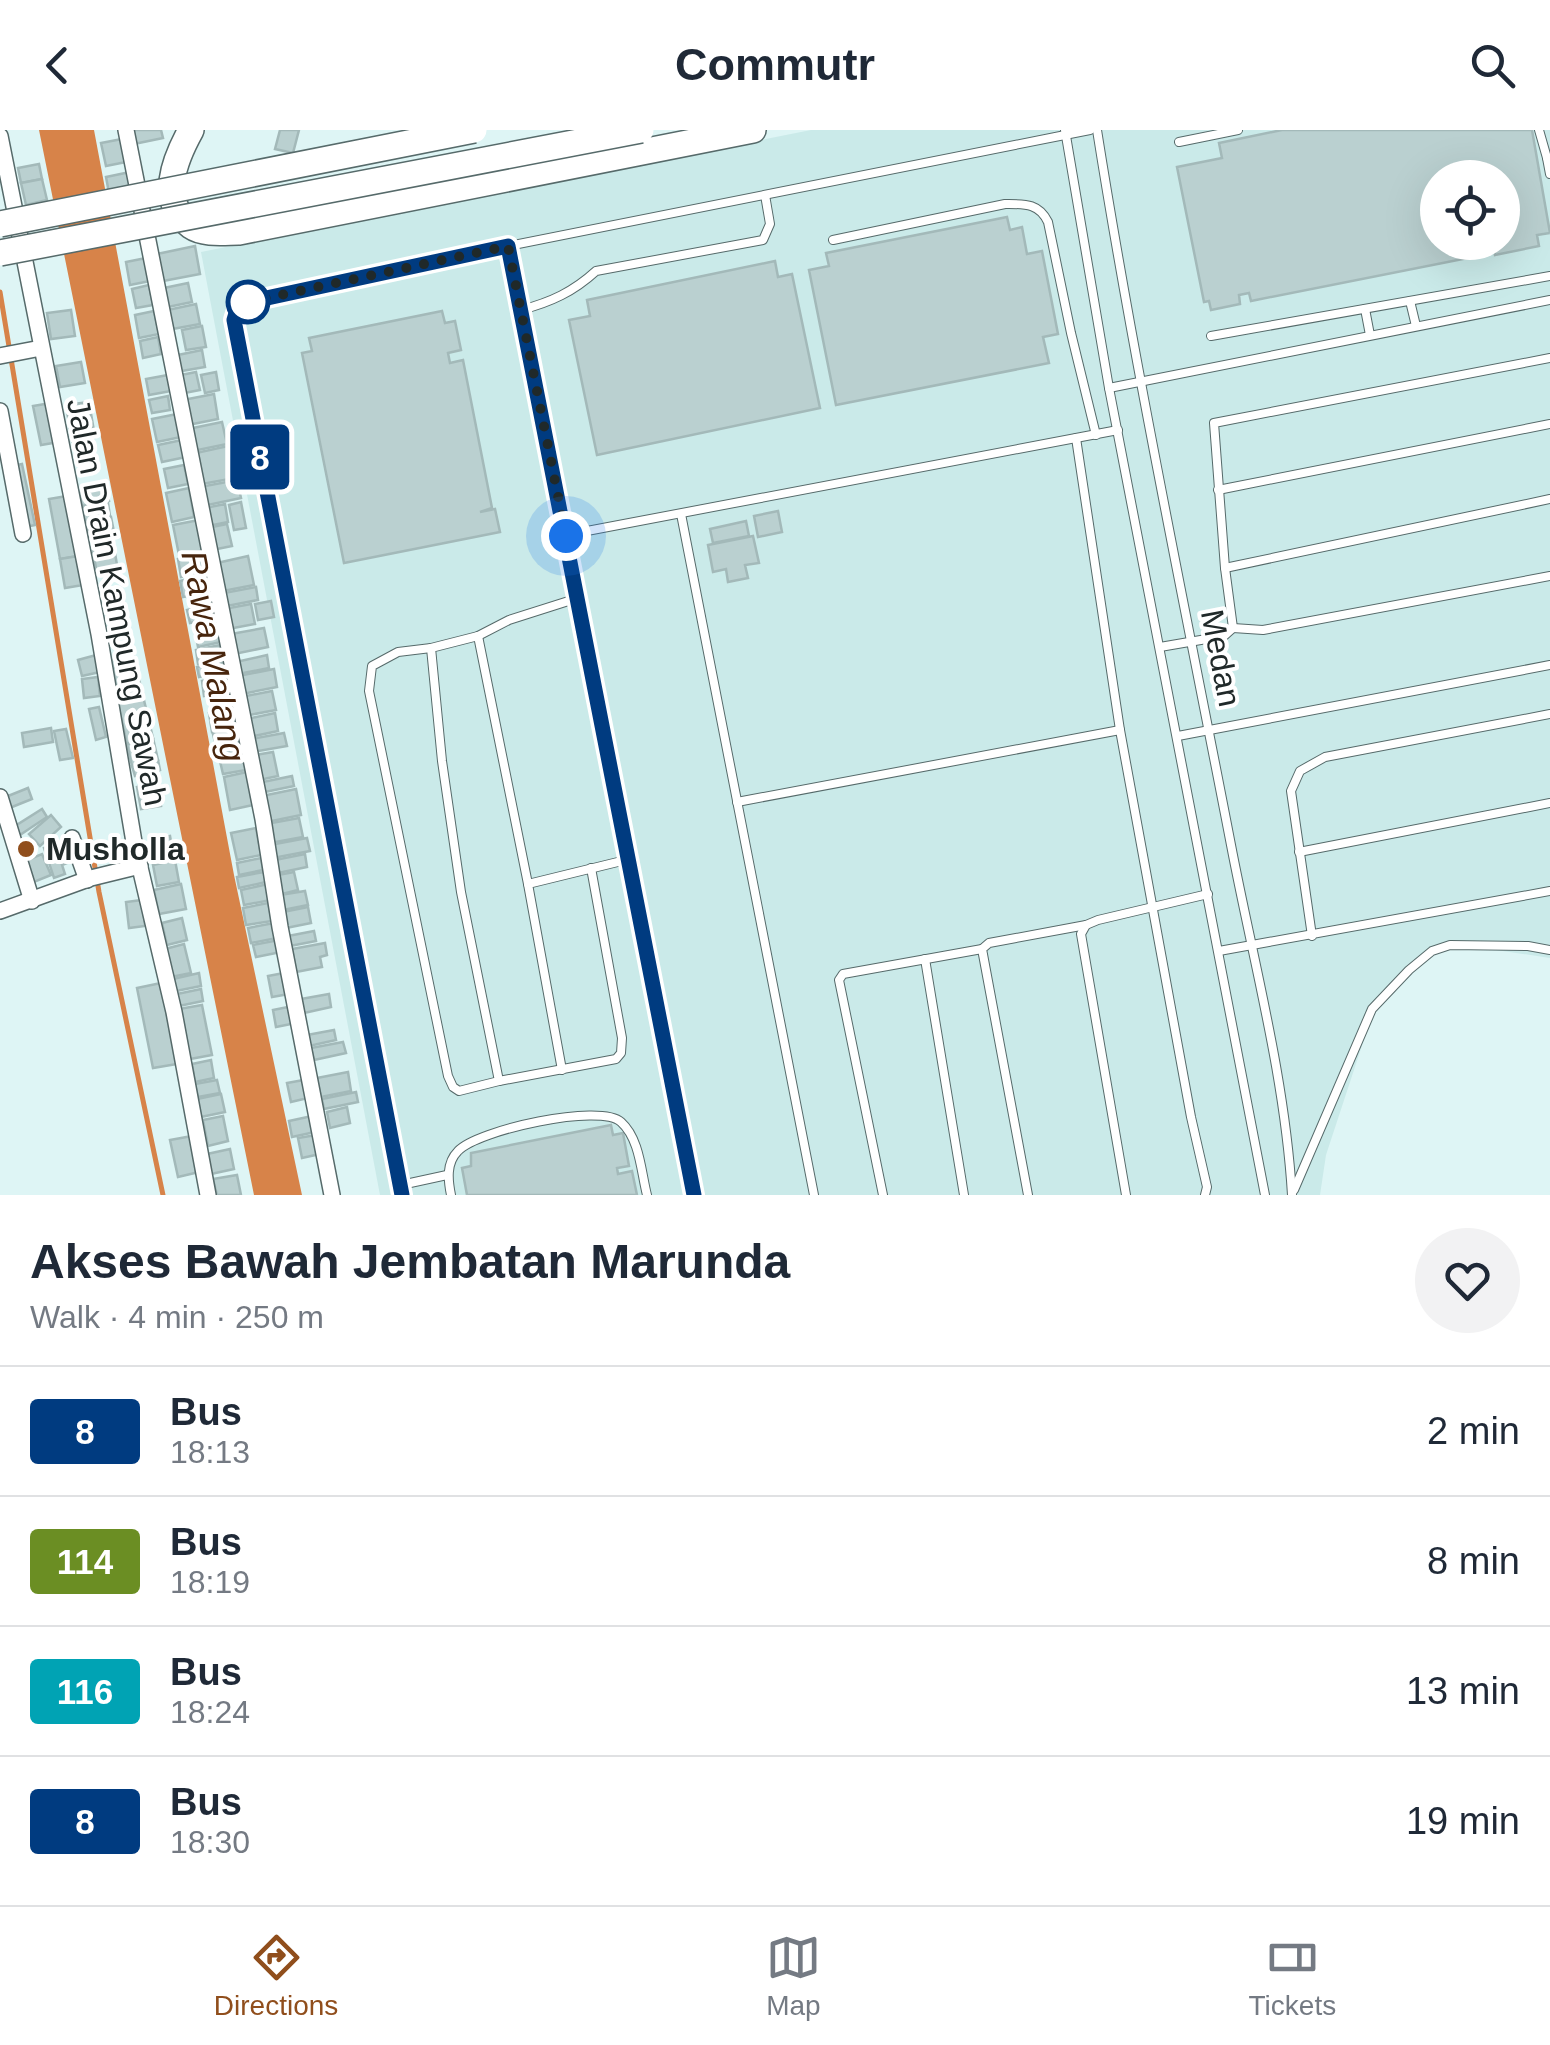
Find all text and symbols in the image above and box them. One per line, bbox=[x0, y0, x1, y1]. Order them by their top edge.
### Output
icon: back bbox=[30, 38, 85, 93]
icon: search bbox=[1465, 38, 1520, 93]
text: Commutr bbox=[675, 39, 875, 90]
map controls bbox=[1420, 160, 1520, 260]
button: locate bbox=[1420, 160, 1520, 260]
unlabelled marker bbox=[227, 281, 269, 323]
street label: Jalan Drain Kampung Sawah bbox=[60, 395, 174, 809]
line badge: 8 bbox=[228, 424, 292, 490]
text: 8 bbox=[250, 438, 270, 477]
your location bbox=[541, 511, 591, 561]
water label: Rawa Malang bbox=[174, 547, 254, 765]
street label: Medan bbox=[1194, 607, 1248, 709]
place label: Musholla bbox=[46, 831, 185, 867]
marker: Musholla bbox=[15, 838, 37, 860]
button: heart bbox=[1415, 1228, 1520, 1333]
text: Akses Bawah Jembatan Marunda bbox=[30, 1235, 790, 1288]
text: Walk · 4 min · 250 m bbox=[30, 1299, 324, 1335]
text: Bus bbox=[170, 1391, 242, 1433]
text: 2 min bbox=[1427, 1410, 1520, 1452]
text: 8 bbox=[75, 1412, 95, 1451]
text: 18:13 bbox=[170, 1434, 250, 1470]
text: Bus bbox=[170, 1521, 242, 1563]
text: 8 min bbox=[1427, 1540, 1520, 1582]
text: 114 bbox=[57, 1542, 113, 1581]
text: 18:19 bbox=[170, 1564, 250, 1600]
text: Bus bbox=[170, 1651, 242, 1693]
text: 13 min bbox=[1406, 1670, 1520, 1712]
text: 116 bbox=[57, 1672, 113, 1711]
text: 18:24 bbox=[170, 1694, 250, 1730]
text: Bus bbox=[170, 1781, 242, 1823]
text: 19 min bbox=[1406, 1800, 1520, 1842]
text: 8 bbox=[75, 1802, 95, 1841]
text: 18:30 bbox=[170, 1824, 250, 1860]
tab: Directions bbox=[214, 1930, 338, 2022]
tab: Map bbox=[766, 1930, 821, 2022]
tab: Tickets bbox=[1249, 1930, 1336, 2022]

